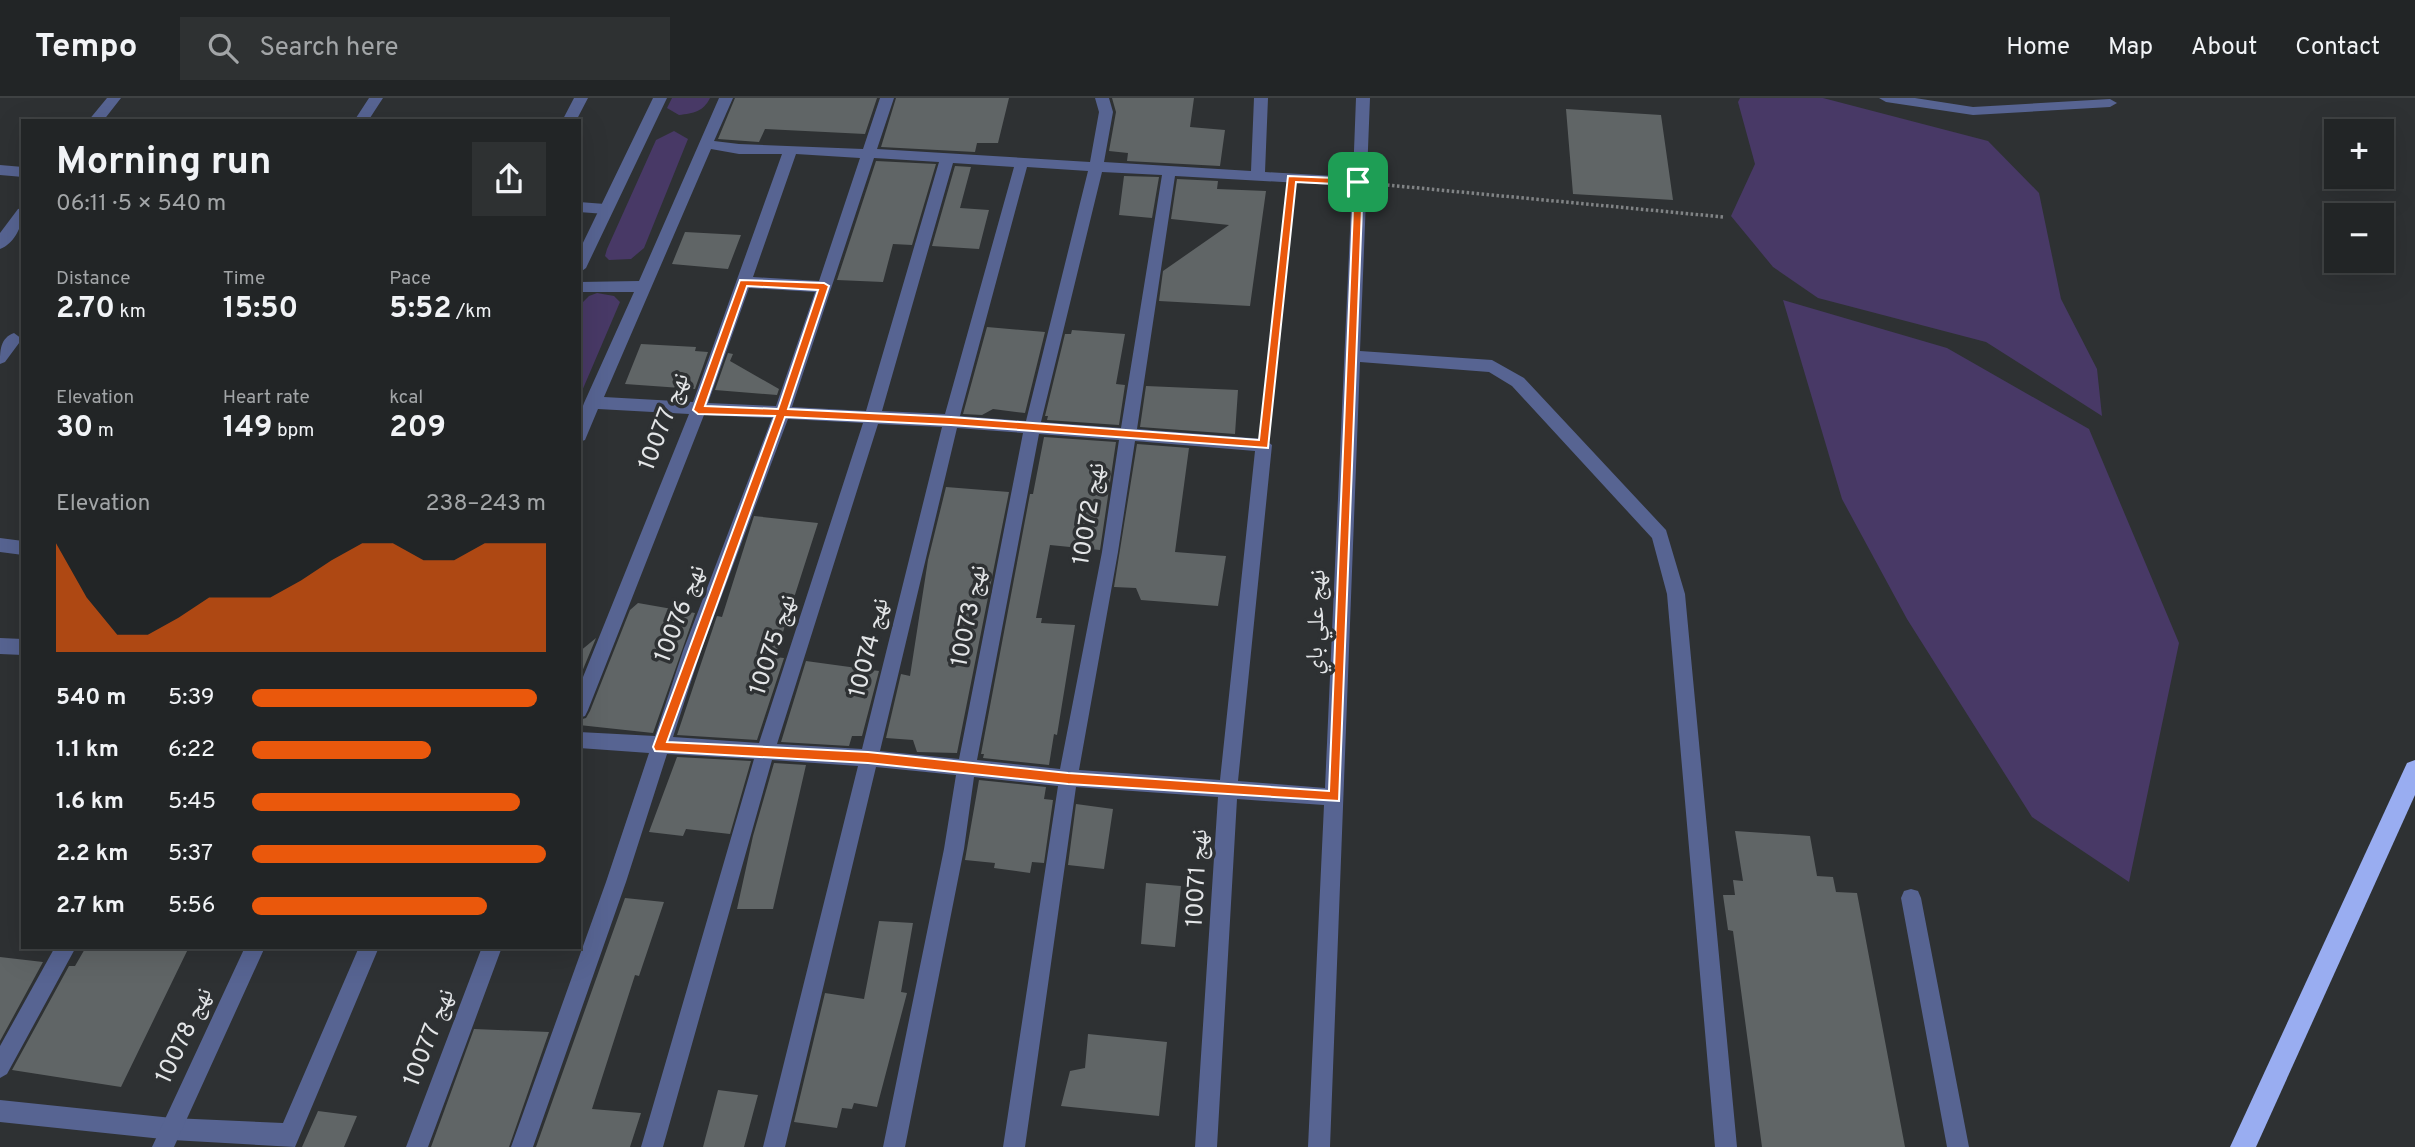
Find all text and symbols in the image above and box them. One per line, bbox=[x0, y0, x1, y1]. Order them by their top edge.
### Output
search box bbox=[180, 17, 670, 80]
text: Tempo bbox=[35, 27, 138, 69]
icon: search bbox=[204, 29, 242, 67]
text: Search here bbox=[260, 32, 398, 65]
text: Home bbox=[2006, 33, 2070, 63]
text: Map bbox=[2108, 33, 2153, 63]
text: About bbox=[2191, 33, 2257, 63]
text: Contact bbox=[2295, 33, 2380, 63]
map controls bbox=[2324, 119, 2394, 273]
button: + bbox=[2324, 119, 2394, 189]
text: Morning run bbox=[56, 139, 272, 188]
button: share bbox=[472, 142, 546, 216]
pin bbox=[1328, 152, 1388, 212]
icon: arrive bbox=[1339, 163, 1377, 201]
text: 06:11 · 5 × 540 m bbox=[56, 190, 226, 219]
button: − bbox=[2324, 203, 2394, 273]
text: Distance bbox=[56, 267, 131, 291]
text: Time bbox=[223, 267, 265, 291]
text: Pace bbox=[389, 267, 431, 291]
text: 2.70 bbox=[56, 291, 115, 328]
text: 15:50 bbox=[223, 291, 298, 328]
text: 5:52 bbox=[389, 291, 452, 328]
text: km bbox=[115, 300, 146, 324]
text: /km bbox=[452, 300, 492, 324]
street label: نهج 10077 bbox=[633, 369, 697, 475]
text: Elevation bbox=[56, 386, 134, 410]
text: Heart rate bbox=[223, 386, 310, 410]
text: kcal bbox=[389, 386, 423, 410]
text: 30 bbox=[56, 410, 93, 447]
text: 149 bbox=[223, 410, 272, 447]
text: 209 bbox=[389, 410, 446, 447]
text: m bbox=[93, 419, 114, 443]
text: bpm bbox=[272, 419, 314, 443]
street label: نهج 10072 bbox=[1067, 461, 1113, 567]
text: Elevation bbox=[56, 490, 151, 519]
text: 238–243 m bbox=[426, 490, 546, 519]
street label: نهج 10076 bbox=[649, 561, 713, 667]
street label: نهج 10073 bbox=[945, 563, 995, 669]
street label: نهج علي باي bbox=[1300, 569, 1336, 675]
street label: نهج 10075 bbox=[744, 591, 804, 699]
street label: نهج 10074 bbox=[843, 595, 897, 701]
text: 540 m bbox=[56, 684, 126, 713]
text: 5:39 bbox=[168, 684, 215, 713]
text: 1.1 km bbox=[56, 736, 119, 765]
text: 6:22 bbox=[168, 736, 215, 765]
text: 1.6 km bbox=[56, 788, 124, 817]
text: 5:45 bbox=[168, 788, 216, 817]
street label: نهج 10071 bbox=[1180, 828, 1216, 928]
text: 2.2 km bbox=[56, 840, 129, 869]
text: 5:37 bbox=[168, 840, 213, 869]
text: 2.7 km bbox=[56, 892, 125, 921]
text: 5:56 bbox=[168, 892, 215, 921]
street label: نهج 10078 bbox=[150, 983, 220, 1089]
street label: نهج 10077 bbox=[398, 985, 462, 1091]

